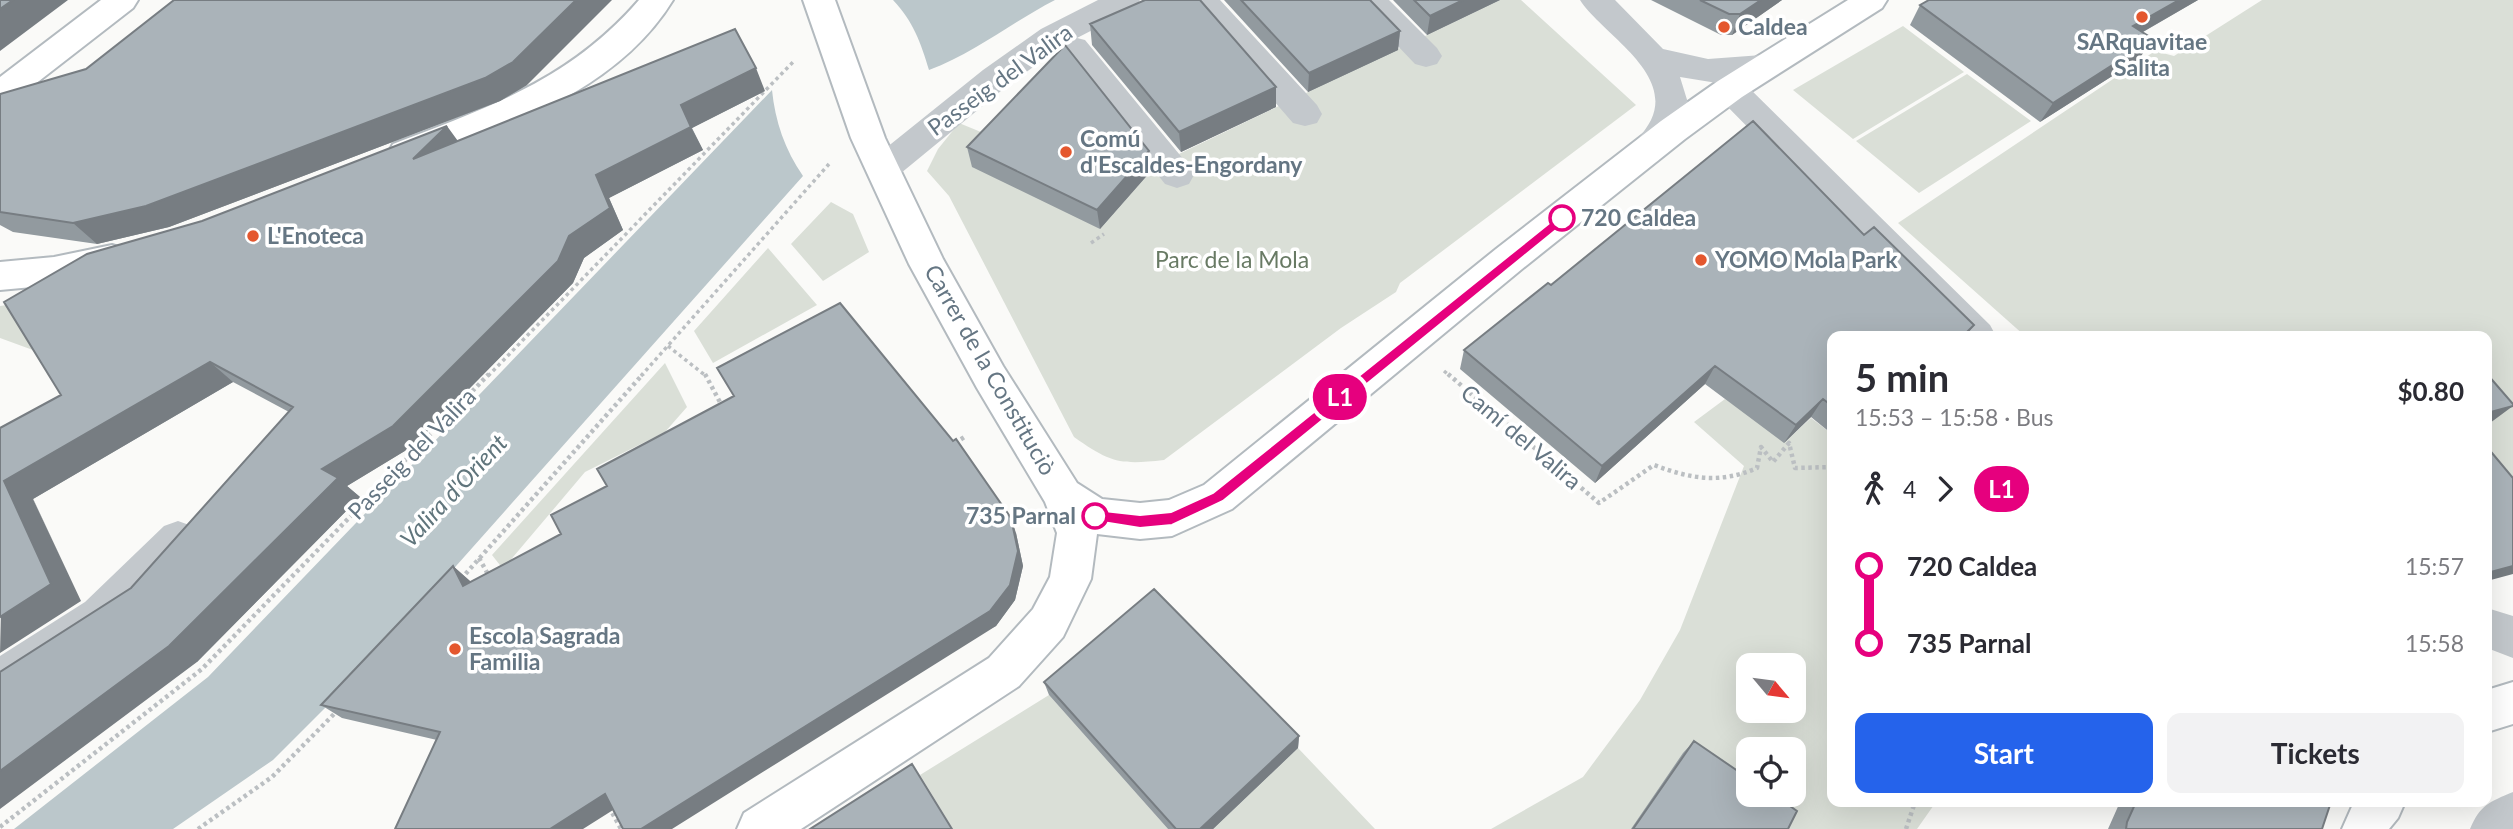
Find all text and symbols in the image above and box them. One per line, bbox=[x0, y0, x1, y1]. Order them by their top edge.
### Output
marker: SARquavitae Salita bbox=[2134, 9, 2150, 25]
place label: Caldea bbox=[1738, 12, 1808, 40]
street label: Passeig del Valira bbox=[922, 17, 1077, 141]
marker: Caldea bbox=[1716, 19, 1732, 35]
place label: SARquavitae Salita bbox=[2077, 27, 2207, 81]
place label: Comú d'Escaldes-Engordany bbox=[1080, 124, 1303, 178]
marker: Comú d'Escaldes-Engordany bbox=[1058, 144, 1074, 160]
place label: 720 Caldea bbox=[1581, 203, 1696, 231]
marker: 720 Caldea bbox=[1549, 205, 1575, 231]
place label: L'Enoteca bbox=[267, 221, 364, 249]
marker: L'Enoteca bbox=[245, 228, 261, 244]
park label: Parc de la Mola bbox=[1155, 245, 1309, 273]
place label: YOMO Mola Park bbox=[1714, 245, 1898, 273]
marker: YOMO Mola Park bbox=[1693, 252, 1709, 268]
street label: Carrer de la Constituciò bbox=[919, 259, 1063, 480]
text: 5 min bbox=[1855, 354, 1949, 400]
line badge: L1 bbox=[1308, 374, 1372, 420]
text: $0.80 bbox=[2398, 375, 2464, 407]
street label: Camí del Valira bbox=[1456, 378, 1588, 495]
street label: Passeig del Valira bbox=[342, 382, 481, 525]
text: L1 bbox=[1327, 382, 1353, 411]
text: 15:53 – 15:58 · Bus bbox=[1855, 403, 2054, 431]
water label: Valira d'Orient bbox=[393, 427, 513, 552]
icon: walk bbox=[1855, 470, 1893, 508]
icon: forward bbox=[1926, 470, 1964, 508]
text: L1 bbox=[1988, 474, 2015, 503]
text: 4 bbox=[1903, 475, 1916, 503]
place label: 735 Parnal bbox=[966, 501, 1076, 529]
marker: 735 Parnal bbox=[1082, 503, 1108, 529]
text: 720 Caldea bbox=[1907, 550, 2037, 582]
text: 15:57 bbox=[2405, 552, 2464, 580]
place label: Escola Sagrada Familia bbox=[469, 621, 620, 675]
text: 735 Parnal bbox=[1907, 627, 2031, 659]
text: 15:58 bbox=[2405, 629, 2464, 657]
marker: Escola Sagrada Familia bbox=[447, 641, 463, 657]
north arrow bbox=[1736, 653, 1806, 723]
map controls bbox=[1736, 653, 1806, 807]
button: Start bbox=[1855, 713, 2153, 793]
button: Tickets bbox=[2167, 713, 2464, 793]
button: locate bbox=[1736, 737, 1806, 807]

